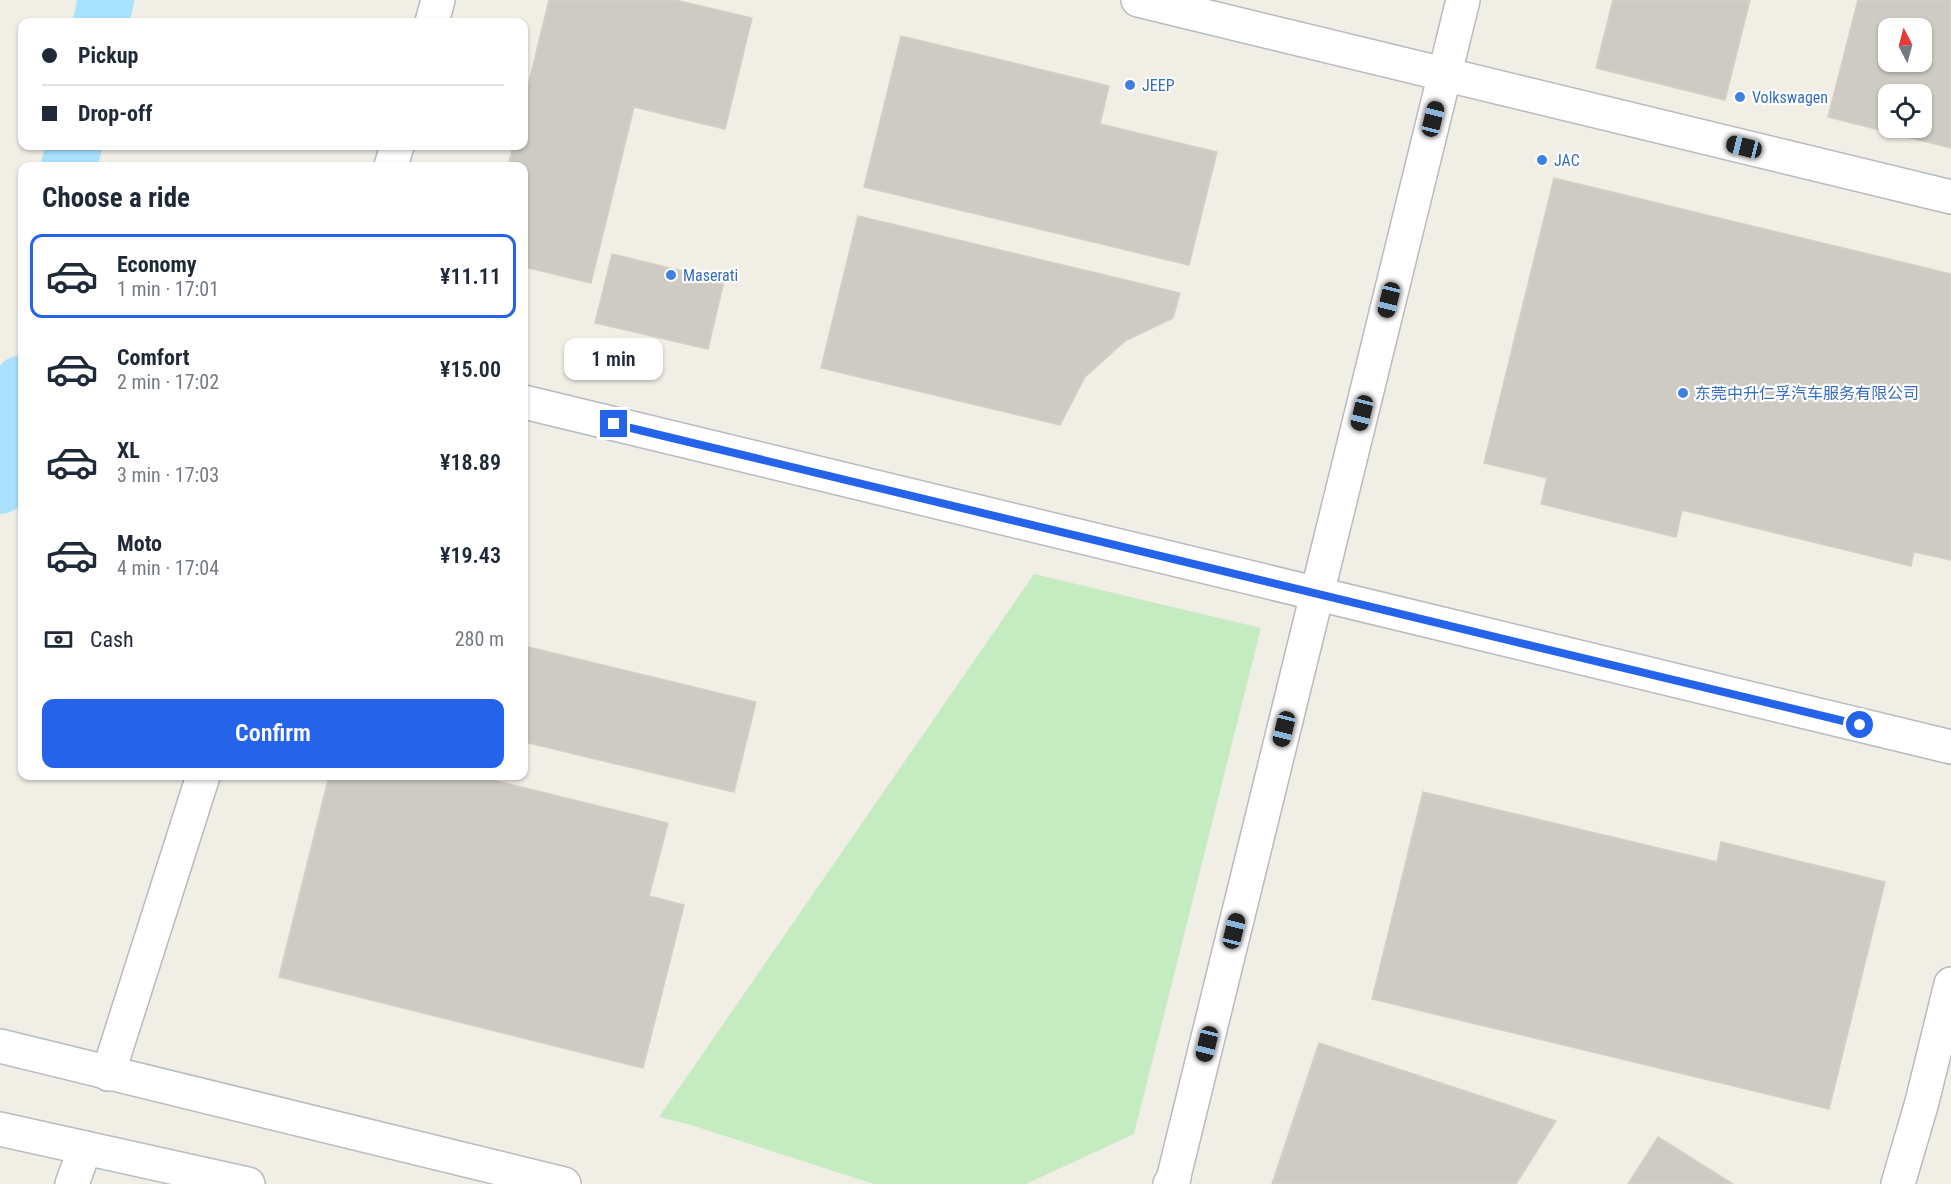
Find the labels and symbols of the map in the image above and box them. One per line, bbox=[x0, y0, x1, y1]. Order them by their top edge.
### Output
north arrow bbox=[1878, 18, 1932, 72]
place label: JEEP bbox=[1142, 76, 1175, 95]
marker: JEEP bbox=[1123, 78, 1137, 92]
place label: Volkswagen bbox=[1752, 88, 1828, 107]
marker: Volkswagen bbox=[1733, 90, 1747, 104]
car bbox=[1420, 99, 1446, 139]
car bbox=[1724, 134, 1764, 160]
place label: JAC bbox=[1554, 151, 1580, 170]
marker: JAC bbox=[1535, 153, 1549, 167]
place label: Maserati bbox=[683, 266, 738, 285]
marker: Maserati bbox=[664, 268, 678, 282]
car bbox=[1376, 280, 1402, 320]
callout: 1 min bbox=[564, 337, 664, 379]
place label: 东莞中升仁孚汽车服务有限公司 bbox=[1695, 384, 1919, 403]
marker: 东莞中升仁孚汽车服务有限公司 bbox=[1676, 386, 1690, 400]
car bbox=[1349, 393, 1375, 433]
route end bbox=[600, 410, 627, 437]
car bbox=[1271, 709, 1297, 749]
route start bbox=[1846, 711, 1873, 738]
car bbox=[1221, 911, 1247, 951]
car bbox=[1194, 1024, 1220, 1064]

